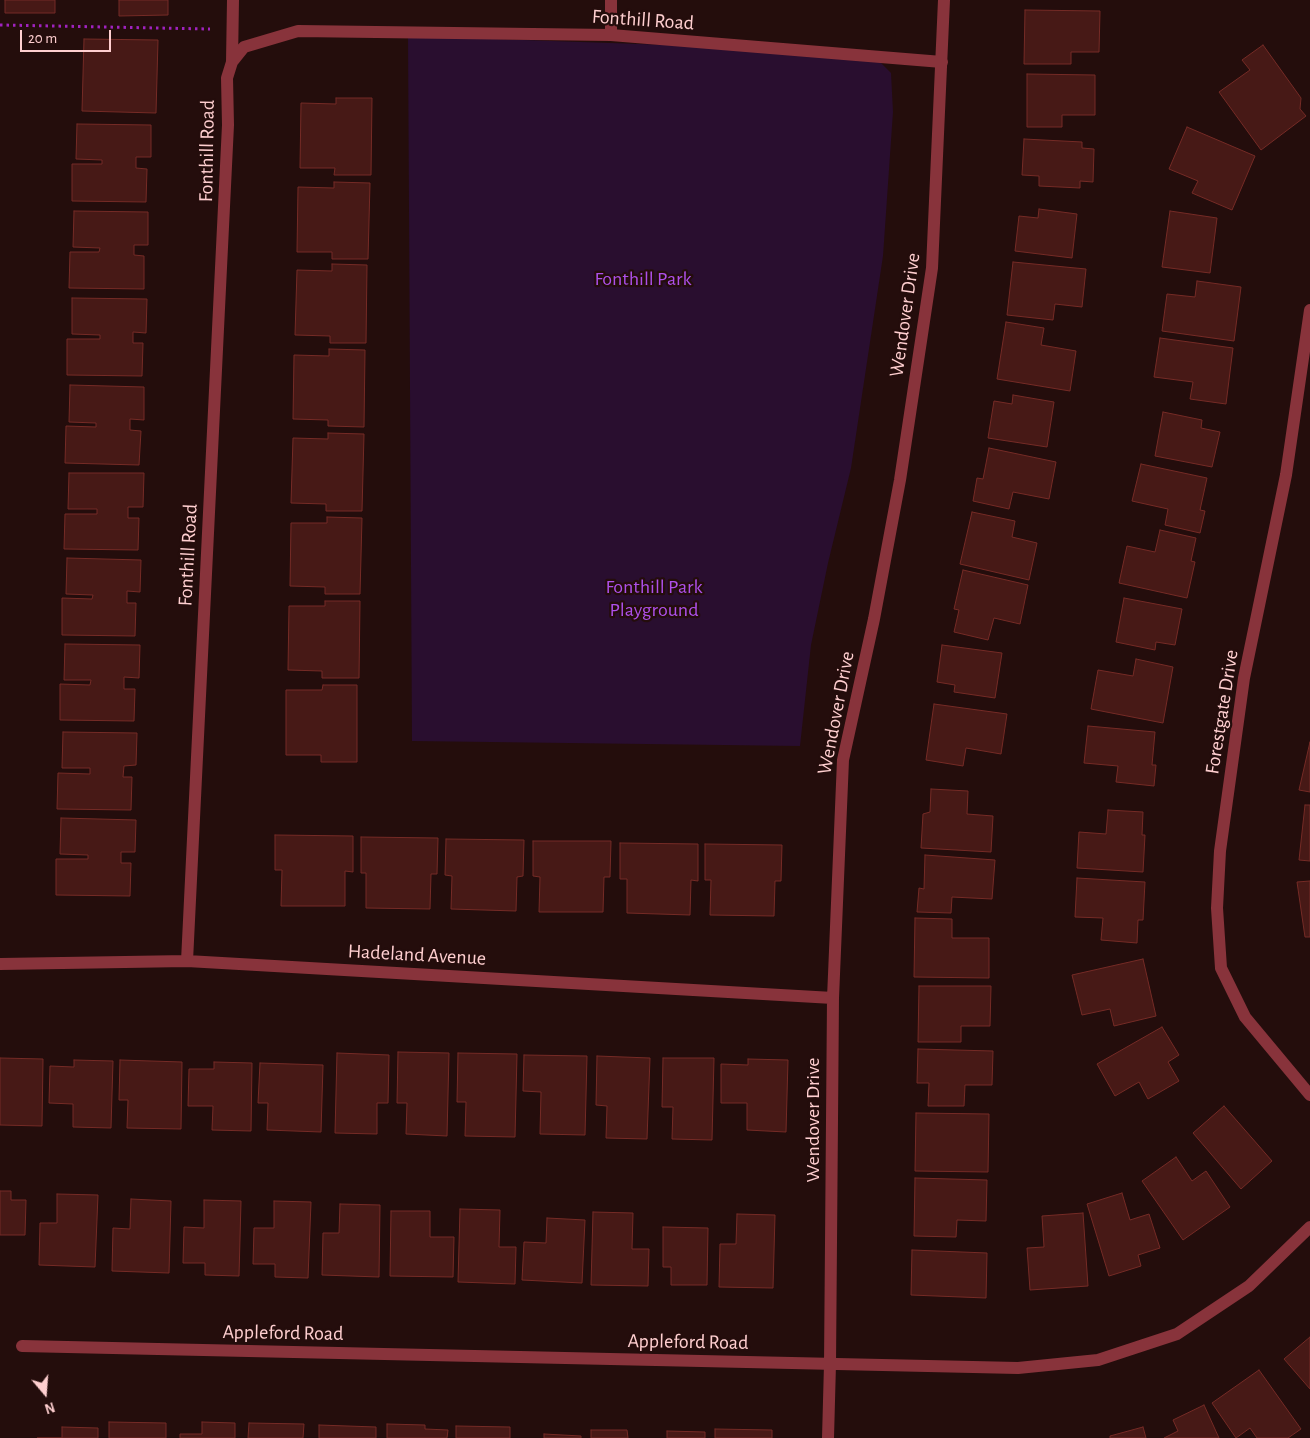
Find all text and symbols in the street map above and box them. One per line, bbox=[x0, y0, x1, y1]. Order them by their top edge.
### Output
street label: Fonthill Road bbox=[591, 4, 695, 36]
scale bar bbox=[22, 20, 114, 52]
text: 20 m bbox=[28, 31, 57, 46]
street label: Fonthill Road bbox=[194, 100, 220, 202]
street label: Wendover Drive bbox=[884, 251, 926, 379]
park label: Fonthill Park bbox=[594, 267, 692, 291]
street label: Fonthill Road bbox=[173, 503, 203, 607]
park label: Fonthill Park Playground bbox=[605, 575, 703, 622]
street label: Forestgate Drive bbox=[1200, 648, 1244, 776]
street label: Wendover Drive bbox=[812, 649, 860, 777]
street label: Hadeland Avenue bbox=[347, 939, 487, 971]
street label: Wendover Drive bbox=[801, 1057, 825, 1183]
street label: Appleford Road bbox=[222, 1320, 344, 1346]
street label: Appleford Road bbox=[627, 1329, 749, 1355]
north arrow bbox=[20, 1368, 70, 1418]
text: N bbox=[43, 1399, 56, 1415]

